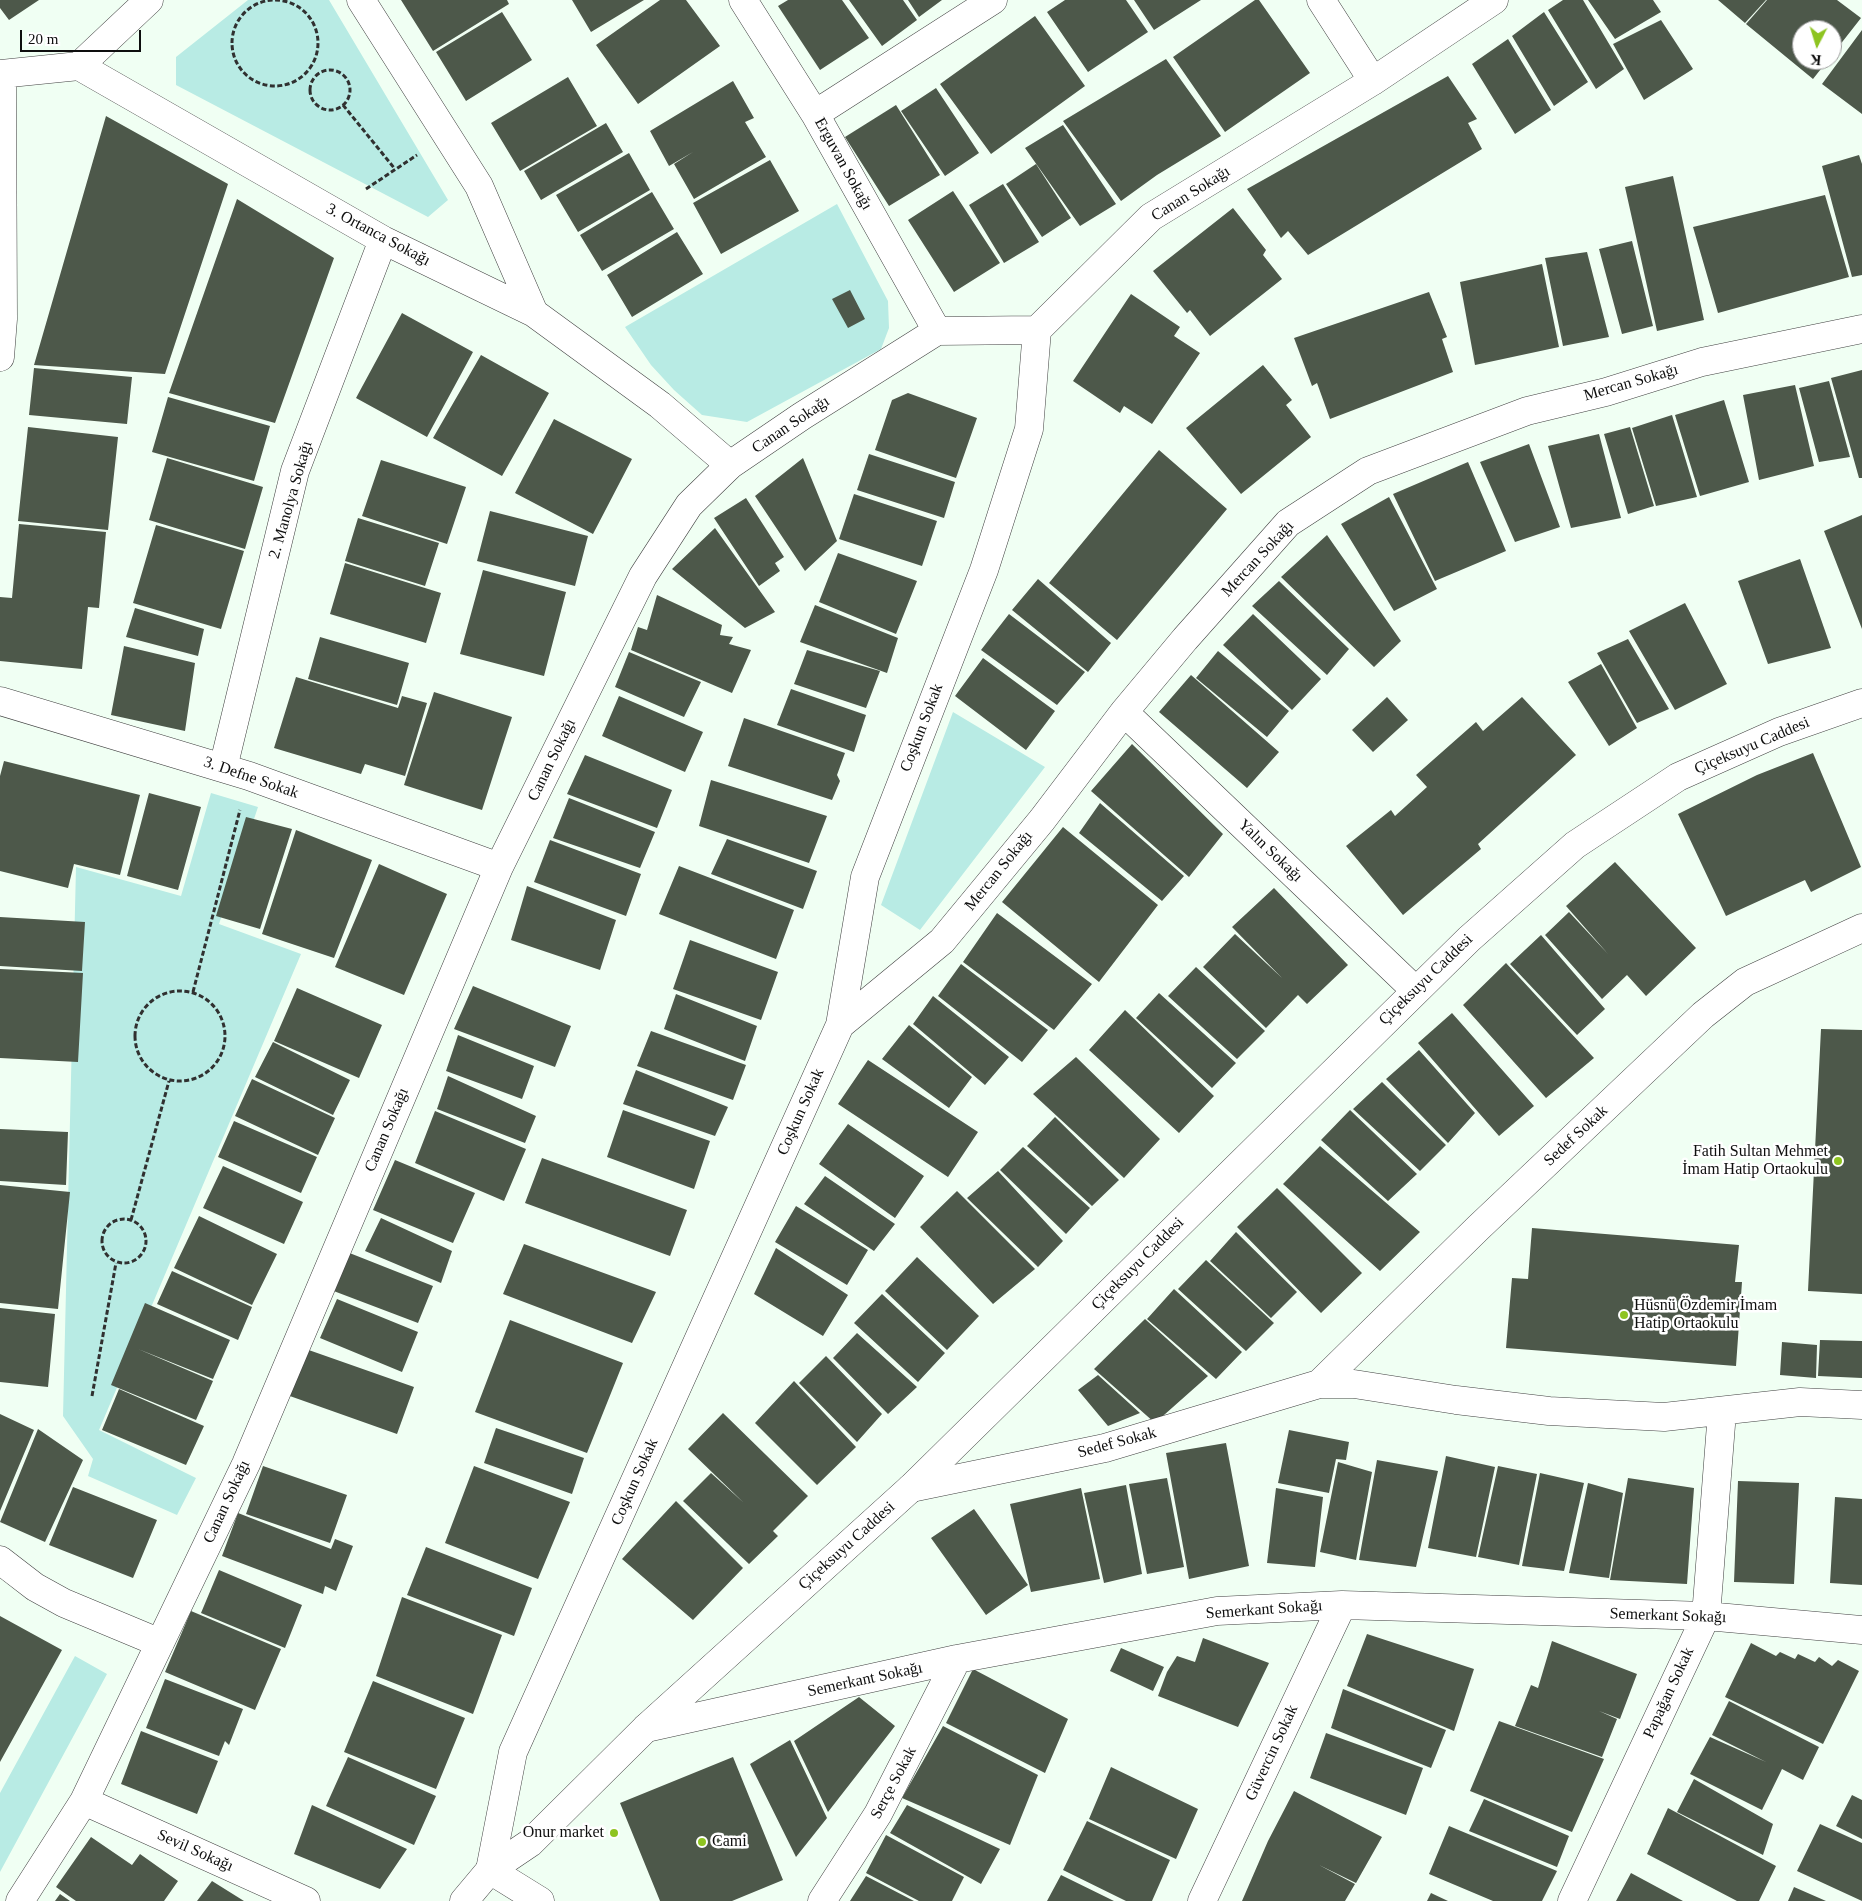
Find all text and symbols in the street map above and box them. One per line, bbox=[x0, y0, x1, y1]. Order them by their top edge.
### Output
scale bar bbox=[22, 20, 144, 52]
north arrow bbox=[1792, 20, 1842, 70]
text: 20 m bbox=[28, 31, 58, 47]
text: K bbox=[1810, 51, 1822, 67]
street label: Erguvan Sokağı bbox=[810, 115, 876, 213]
street label: Canan Sokağı bbox=[1148, 162, 1234, 226]
street label: 3. Ortanca Sokağı bbox=[323, 200, 433, 270]
street label: Mercan Sokağı bbox=[1582, 360, 1680, 406]
street label: Canan Sokağı bbox=[749, 392, 833, 458]
street label: 2. Manolya Sokağı bbox=[265, 439, 317, 561]
street label: Mercan Sokağı bbox=[1218, 517, 1298, 601]
street label: Coşkun Sokak bbox=[896, 681, 948, 775]
street label: Çiçeksuyu Caddesi bbox=[1692, 713, 1812, 779]
street label: Canan Sokağı bbox=[524, 716, 580, 804]
street label: 3. Defne Sokak bbox=[201, 753, 301, 803]
street label: Yalın Sokağı bbox=[1234, 815, 1306, 887]
street label: Mercan Sokağı bbox=[961, 827, 1037, 915]
street label: Çiçeksuyu Caddesi bbox=[1375, 930, 1477, 1030]
street label: Coşkun Sokak bbox=[773, 1066, 829, 1158]
street label: Canan Sokağı bbox=[361, 1085, 413, 1175]
street label: Sedef Sokak bbox=[1540, 1102, 1612, 1170]
place label: Fatih Sultan Mehmet İmam Hatip Ortaokulu bbox=[1682, 1142, 1828, 1180]
marker: Fatih Sultan Mehmet İmam Hatip Ortaokulu bbox=[1832, 1155, 1844, 1167]
street label: Çiçeksuyu Caddesi bbox=[1088, 1214, 1188, 1314]
place label: Hüsnü Özdemir İmam Hatip Ortaokulu bbox=[1634, 1296, 1777, 1334]
marker: Hüsnü Özdemir İmam Hatip Ortaokulu bbox=[1618, 1309, 1630, 1321]
street label: Sedef Sokak bbox=[1076, 1423, 1158, 1463]
street label: Coşkun Sokak bbox=[607, 1436, 663, 1528]
street label: Canan Sokağı bbox=[199, 1457, 255, 1547]
street label: Çiçeksuyu Caddesi bbox=[795, 1498, 899, 1594]
street label: Semerkant Sokağı bbox=[1205, 1596, 1323, 1624]
street label: Semerkant Sokağı bbox=[1609, 1604, 1727, 1628]
street label: Papağan Sokak bbox=[1640, 1644, 1698, 1742]
street label: Semerkant Sokağı bbox=[806, 1658, 924, 1702]
street label: Güvercin Sokak bbox=[1241, 1702, 1303, 1804]
street label: Serçe Sokak bbox=[867, 1743, 921, 1823]
place label: Onur market bbox=[523, 1823, 604, 1843]
street label: Sevil Sokağı bbox=[154, 1826, 236, 1876]
marker: Onur market bbox=[608, 1827, 620, 1839]
place label: Cami bbox=[712, 1832, 747, 1852]
marker: Cami bbox=[696, 1836, 708, 1848]

